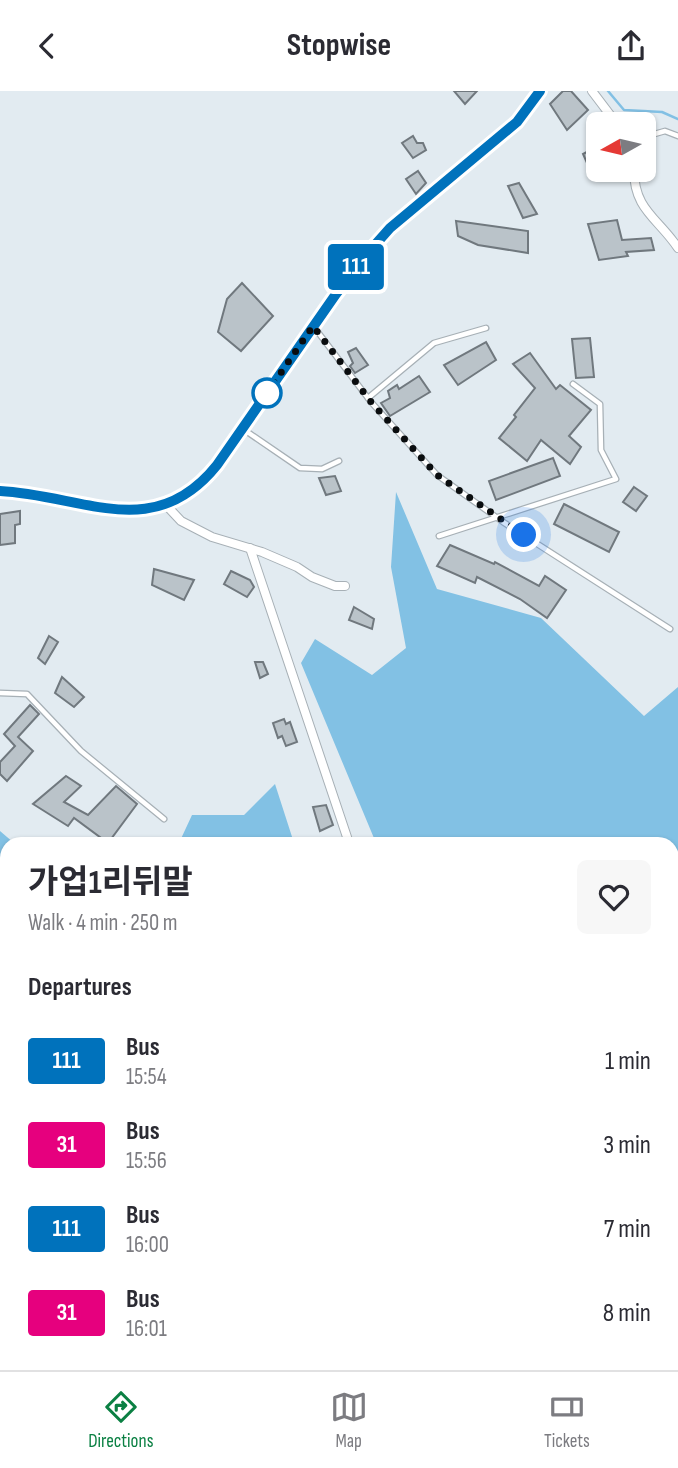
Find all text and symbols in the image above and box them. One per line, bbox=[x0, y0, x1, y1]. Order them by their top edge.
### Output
text: Stopwise bbox=[287, 26, 391, 65]
icon: back bbox=[28, 27, 66, 65]
icon: share bbox=[612, 27, 650, 65]
north arrow bbox=[586, 112, 656, 182]
map controls bbox=[586, 112, 656, 182]
line badge: 111 bbox=[316, 244, 396, 290]
text: 111 bbox=[342, 252, 370, 281]
unlabelled marker bbox=[252, 378, 282, 408]
your location bbox=[506, 517, 541, 552]
button: heart bbox=[577, 860, 651, 934]
text: 가업1리뒤말 bbox=[28, 863, 193, 903]
text: Walk · 4 min · 250 m bbox=[28, 909, 178, 937]
text: Departures bbox=[28, 972, 132, 1003]
text: Bus bbox=[126, 1032, 160, 1063]
text: 111 bbox=[52, 1046, 81, 1075]
text: 1 min bbox=[605, 1046, 651, 1077]
text: 15:54 bbox=[126, 1063, 167, 1091]
text: Bus bbox=[126, 1116, 160, 1147]
text: 31 bbox=[56, 1130, 77, 1159]
text: 3 min bbox=[603, 1130, 651, 1161]
text: 15:56 bbox=[126, 1147, 167, 1175]
text: Bus bbox=[126, 1200, 160, 1231]
text: 111 bbox=[52, 1214, 81, 1243]
text: 7 min bbox=[604, 1214, 651, 1245]
text: 16:00 bbox=[126, 1231, 169, 1259]
text: Bus bbox=[126, 1284, 160, 1315]
text: 31 bbox=[56, 1298, 77, 1327]
text: 8 min bbox=[603, 1298, 651, 1329]
text: 16:01 bbox=[126, 1315, 167, 1343]
tab: Directions bbox=[88, 1388, 153, 1453]
tab: Map bbox=[330, 1388, 368, 1453]
tab: Tickets bbox=[544, 1388, 590, 1453]

